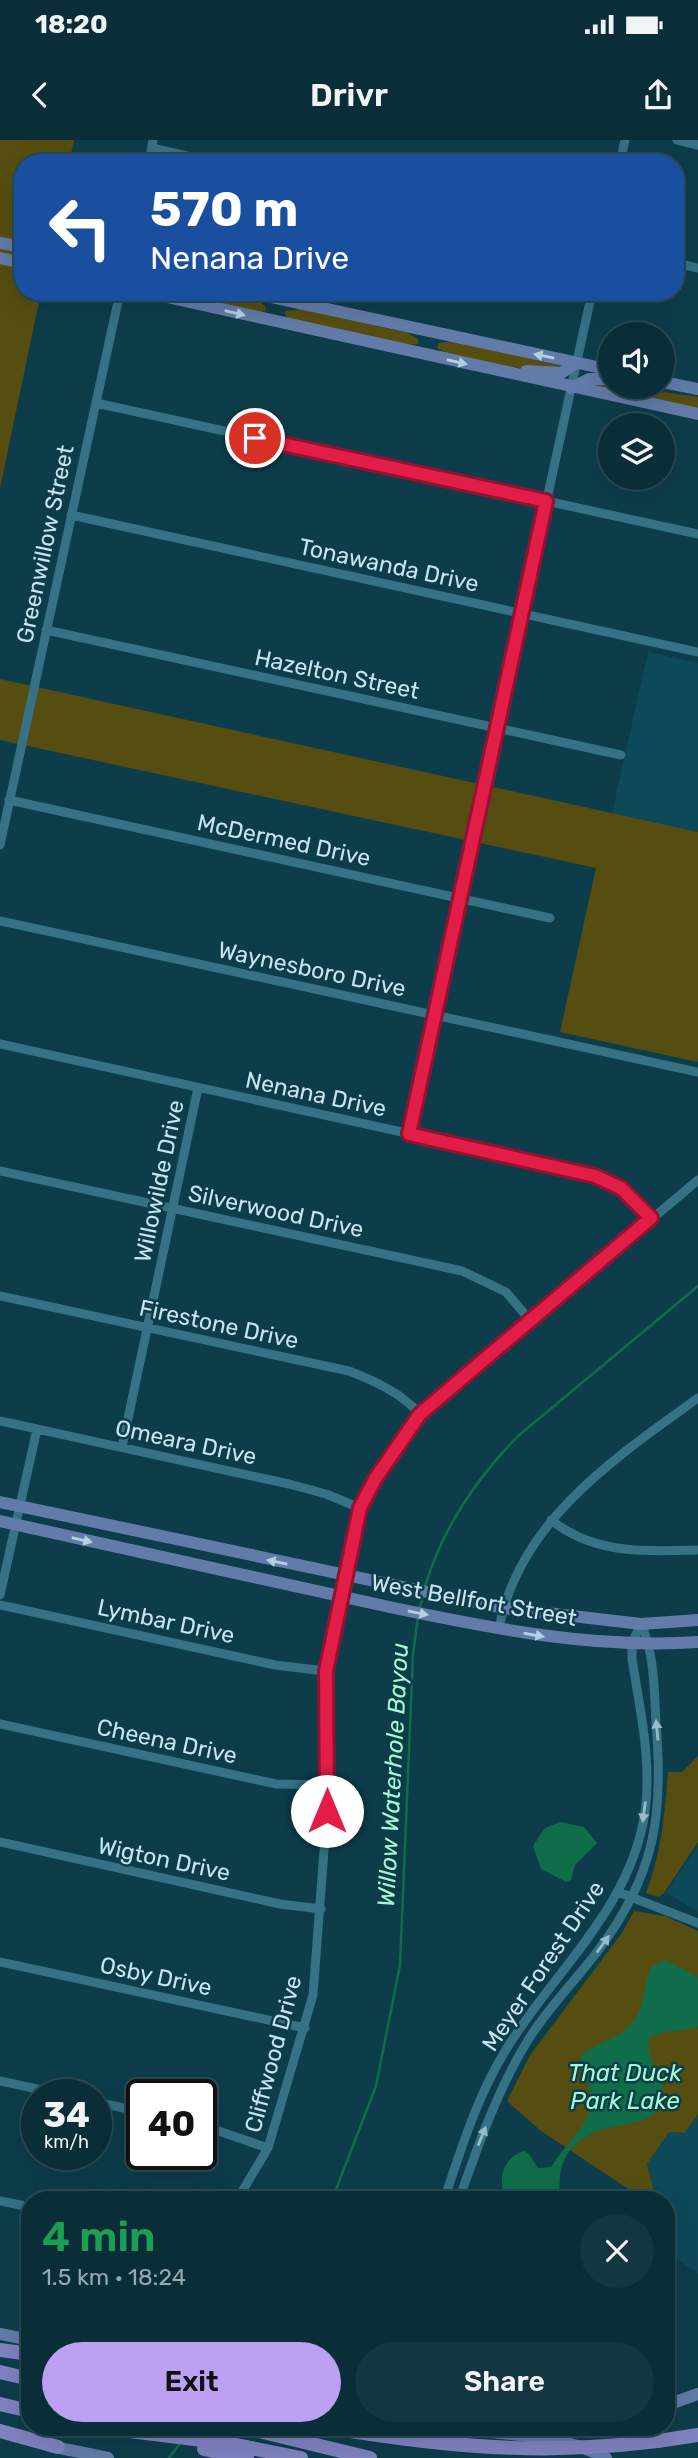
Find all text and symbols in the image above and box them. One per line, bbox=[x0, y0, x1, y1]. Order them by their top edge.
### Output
text: 18:20 bbox=[35, 9, 108, 40]
icon: back bbox=[21, 76, 59, 114]
text: Drivr bbox=[310, 76, 388, 114]
icon: share bbox=[639, 76, 677, 114]
text: 570 m bbox=[150, 180, 298, 238]
icon: left bbox=[35, 182, 126, 273]
text: Nenana Drive bbox=[150, 239, 349, 277]
one-way arrow bbox=[224, 307, 246, 318]
map controls bbox=[598, 322, 675, 490]
button: sound bbox=[598, 322, 675, 399]
one-way arrow bbox=[533, 351, 555, 362]
one-way arrow bbox=[446, 356, 468, 367]
pin bbox=[225, 408, 285, 468]
button: layers bbox=[598, 413, 675, 490]
icon: arrive bbox=[236, 419, 274, 457]
street label: Greenwillow Street bbox=[10, 442, 80, 646]
street label: Tonawanda Drive bbox=[297, 532, 481, 598]
street label: Hazelton Street bbox=[252, 643, 422, 705]
street label: McDermed Drive bbox=[195, 808, 373, 872]
street label: Waynesboro Drive bbox=[216, 935, 408, 1003]
street label: Nenana Drive bbox=[243, 1065, 389, 1123]
street label: Willowilde Drive bbox=[128, 1097, 190, 1265]
street label: Silverwood Drive bbox=[186, 1179, 366, 1243]
street label: Firestone Drive bbox=[137, 1293, 301, 1355]
street label: Omeara Drive bbox=[113, 1413, 259, 1471]
one-way arrow bbox=[71, 1534, 93, 1545]
one-way arrow bbox=[266, 1556, 288, 1567]
street label: West Bellfort Street bbox=[369, 1568, 579, 1632]
street label: Lymbar Drive bbox=[95, 1593, 237, 1649]
one-way arrow bbox=[407, 1608, 429, 1619]
one-way arrow bbox=[524, 1630, 546, 1641]
water label: Willow Waterhole Bayou bbox=[372, 1642, 414, 1908]
street label: Cheena Drive bbox=[94, 1712, 240, 1770]
one-way arrow bbox=[651, 1719, 662, 1741]
position arrow bbox=[290, 1774, 364, 1848]
one-way arrow bbox=[638, 1801, 649, 1823]
street label: Wigton Drive bbox=[95, 1831, 233, 1887]
street label: Meyer Forest Drive bbox=[476, 1876, 610, 2056]
one-way arrow bbox=[595, 1936, 610, 1954]
street label: Osby Drive bbox=[98, 1950, 214, 2002]
street label: Cliffwood Drive bbox=[239, 1972, 307, 2136]
water label: That Duck Park Lake bbox=[568, 2059, 683, 2115]
speed limit sign: 40 bbox=[126, 2079, 217, 2170]
text: 34 bbox=[43, 2094, 90, 2136]
one-way arrow bbox=[476, 2125, 487, 2146]
text: km/h bbox=[44, 2131, 89, 2153]
text: 4 min bbox=[42, 2212, 156, 2262]
button: close bbox=[580, 2214, 654, 2288]
text: 1.5 km · 18:24 bbox=[42, 2263, 186, 2291]
button: Exit bbox=[42, 2342, 341, 2422]
button: Share bbox=[355, 2342, 654, 2422]

